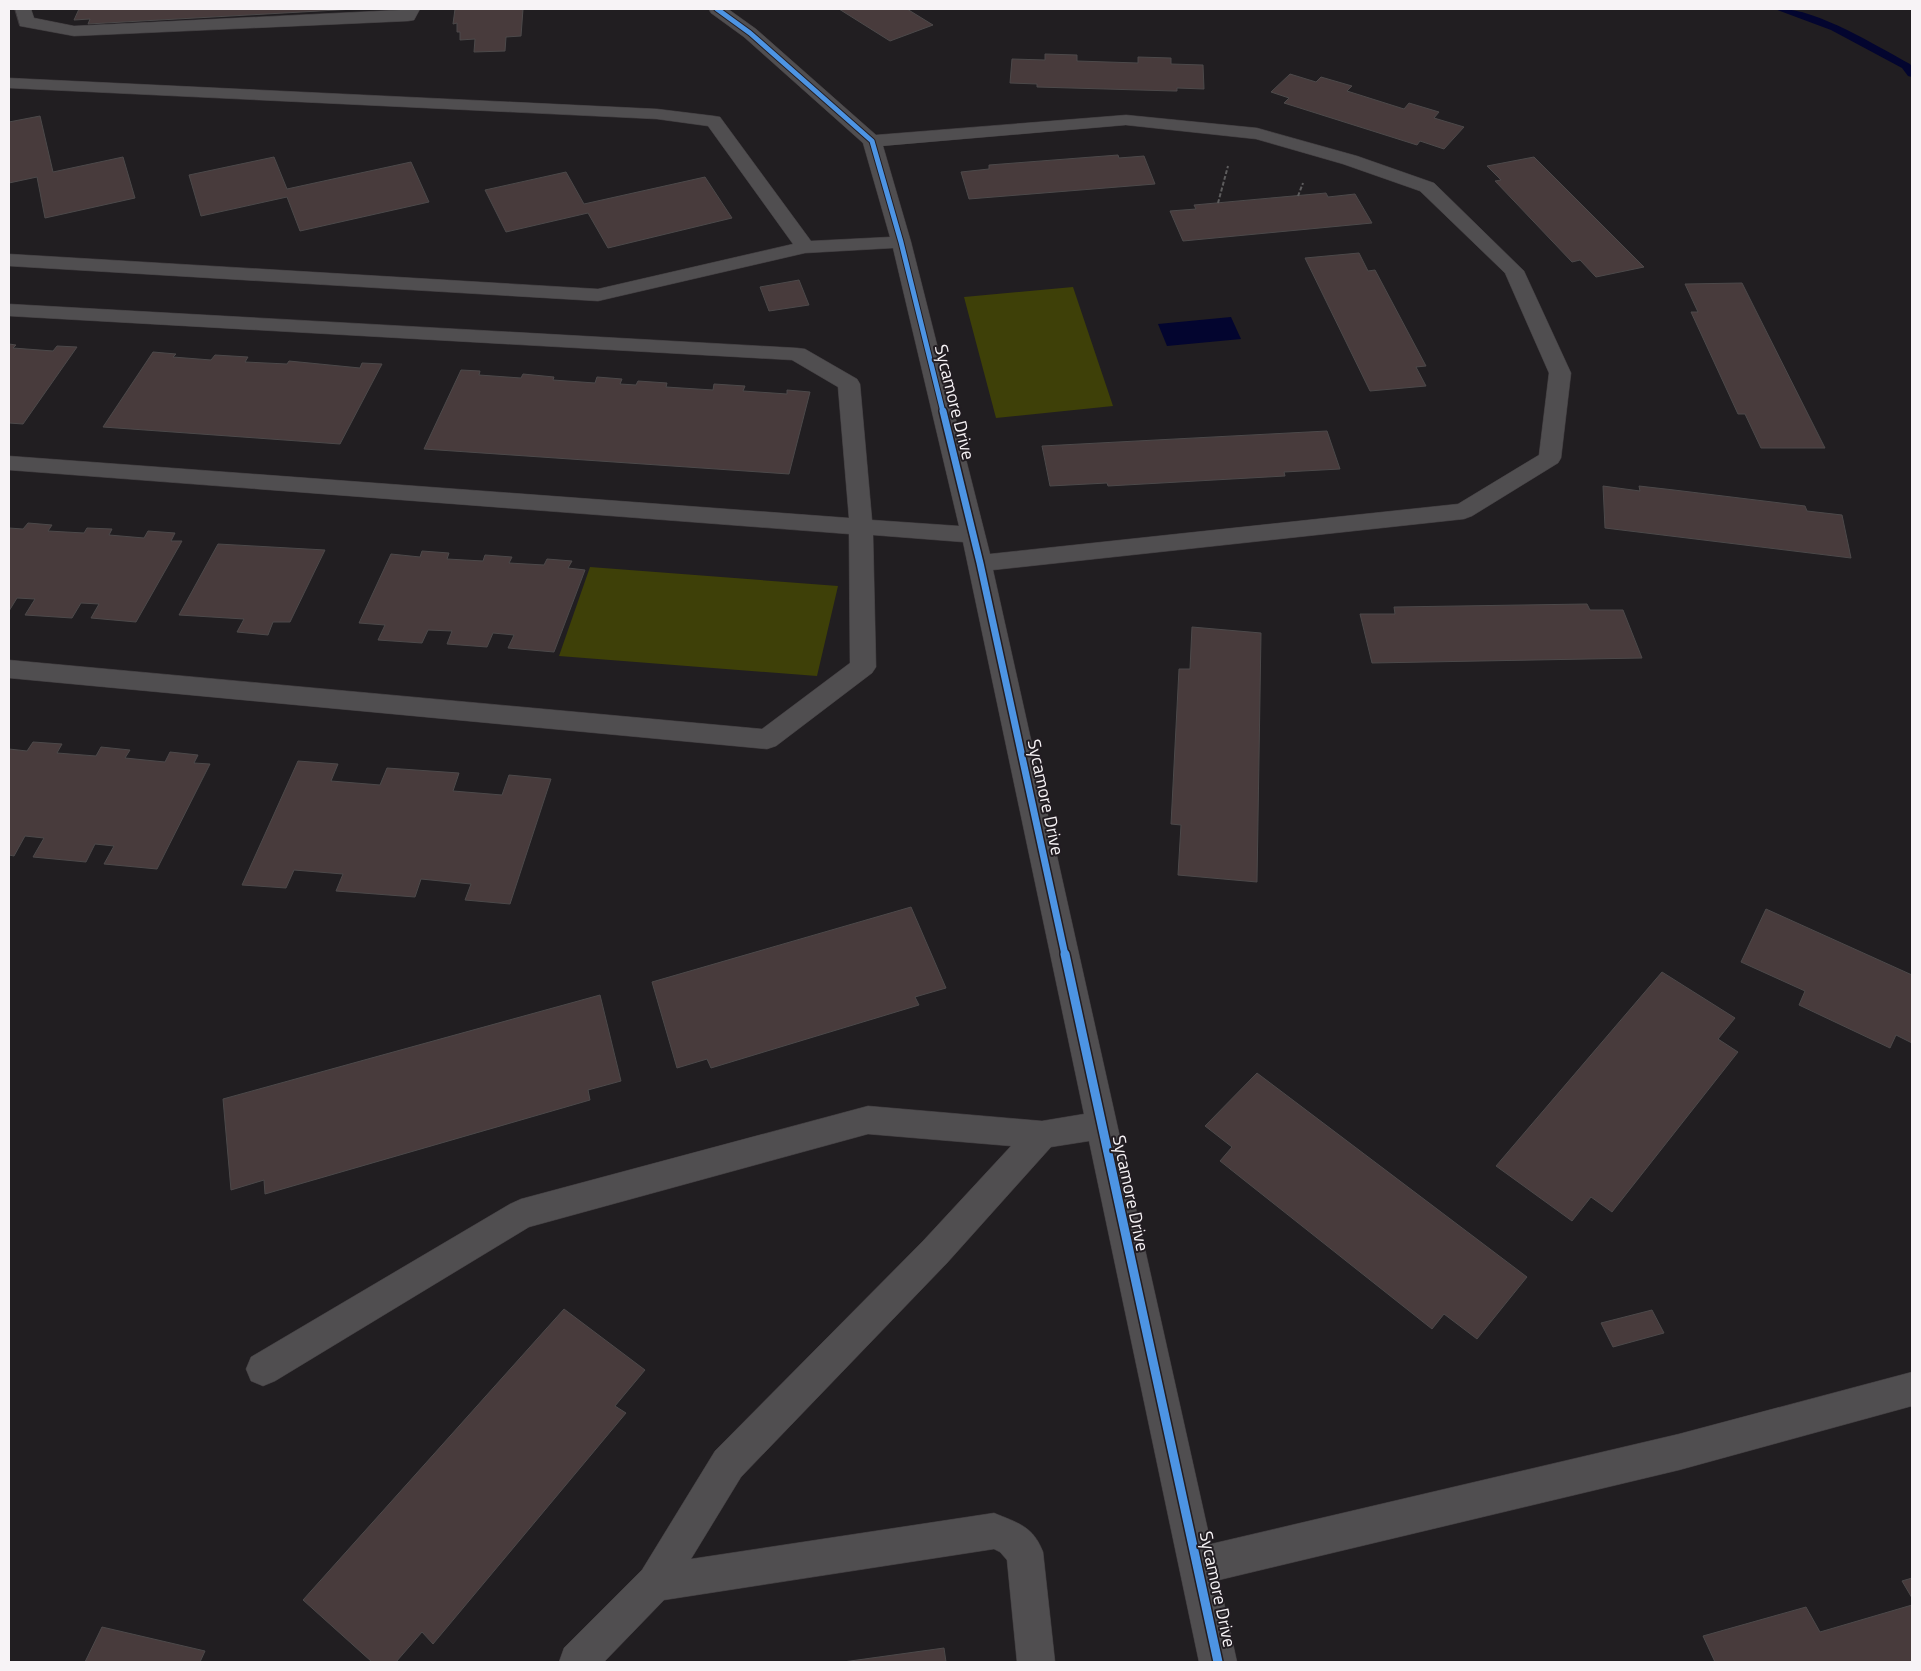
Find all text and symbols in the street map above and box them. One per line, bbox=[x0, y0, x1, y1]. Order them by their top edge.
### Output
street label: Sycamore Drive bbox=[928, 341, 982, 463]
street label: Sycamore Drive bbox=[1021, 736, 1071, 858]
street label: Sycamore Drive bbox=[1106, 1132, 1156, 1254]
street label: Sycamore Drive bbox=[1193, 1528, 1243, 1650]

